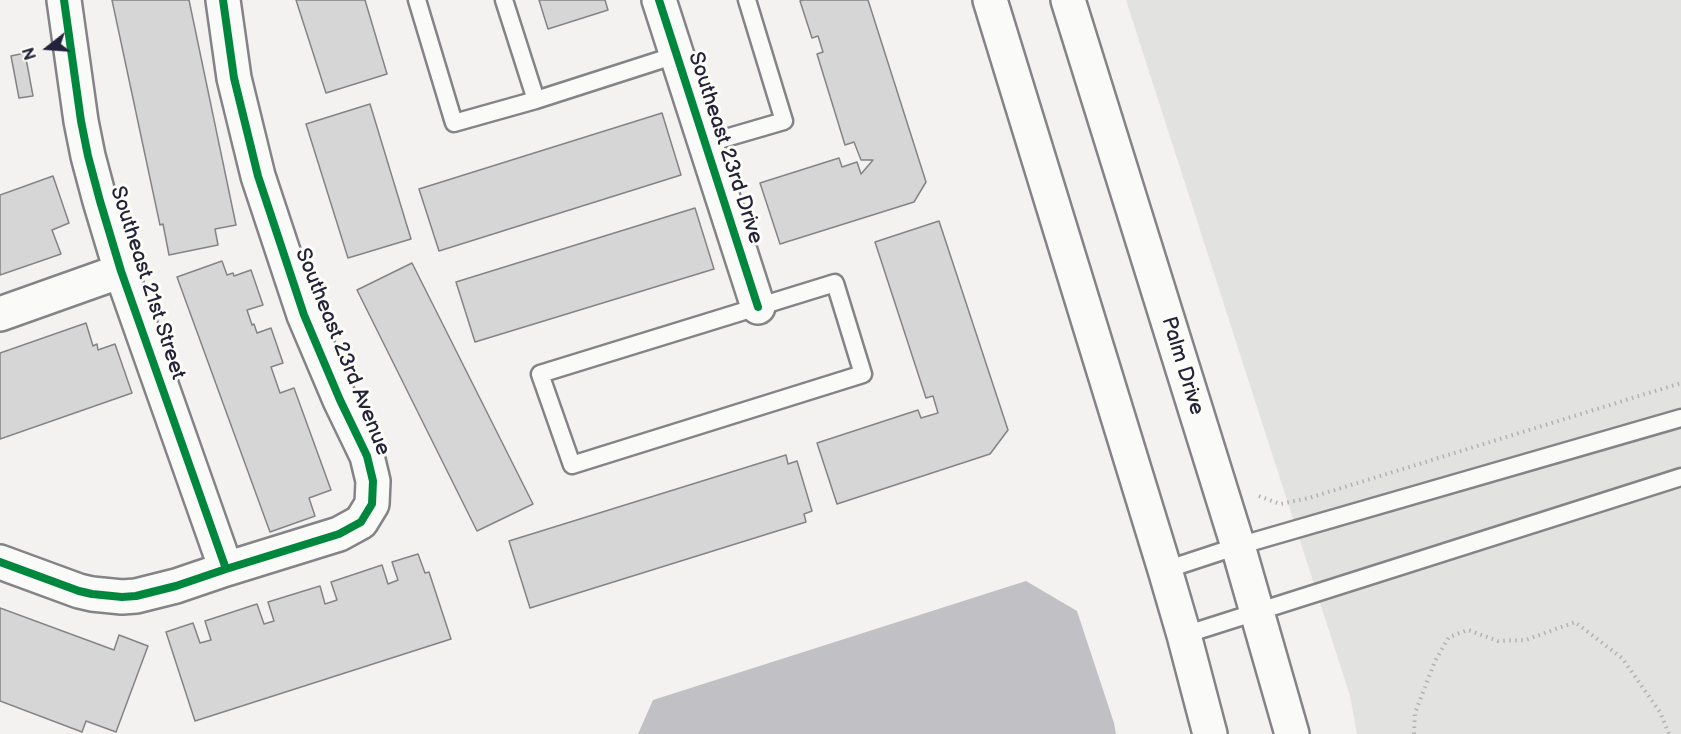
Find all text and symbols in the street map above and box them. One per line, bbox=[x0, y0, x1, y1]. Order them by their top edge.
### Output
north arrow bbox=[18, 18, 78, 78]
text: N bbox=[19, 45, 41, 62]
street label: Southeast 23rd Drive bbox=[682, 49, 768, 247]
street label: Southeast 21st Street bbox=[104, 183, 190, 383]
street label: Southeast 23rd Avenue bbox=[289, 245, 395, 459]
street label: Palm Drive bbox=[1155, 314, 1209, 418]

